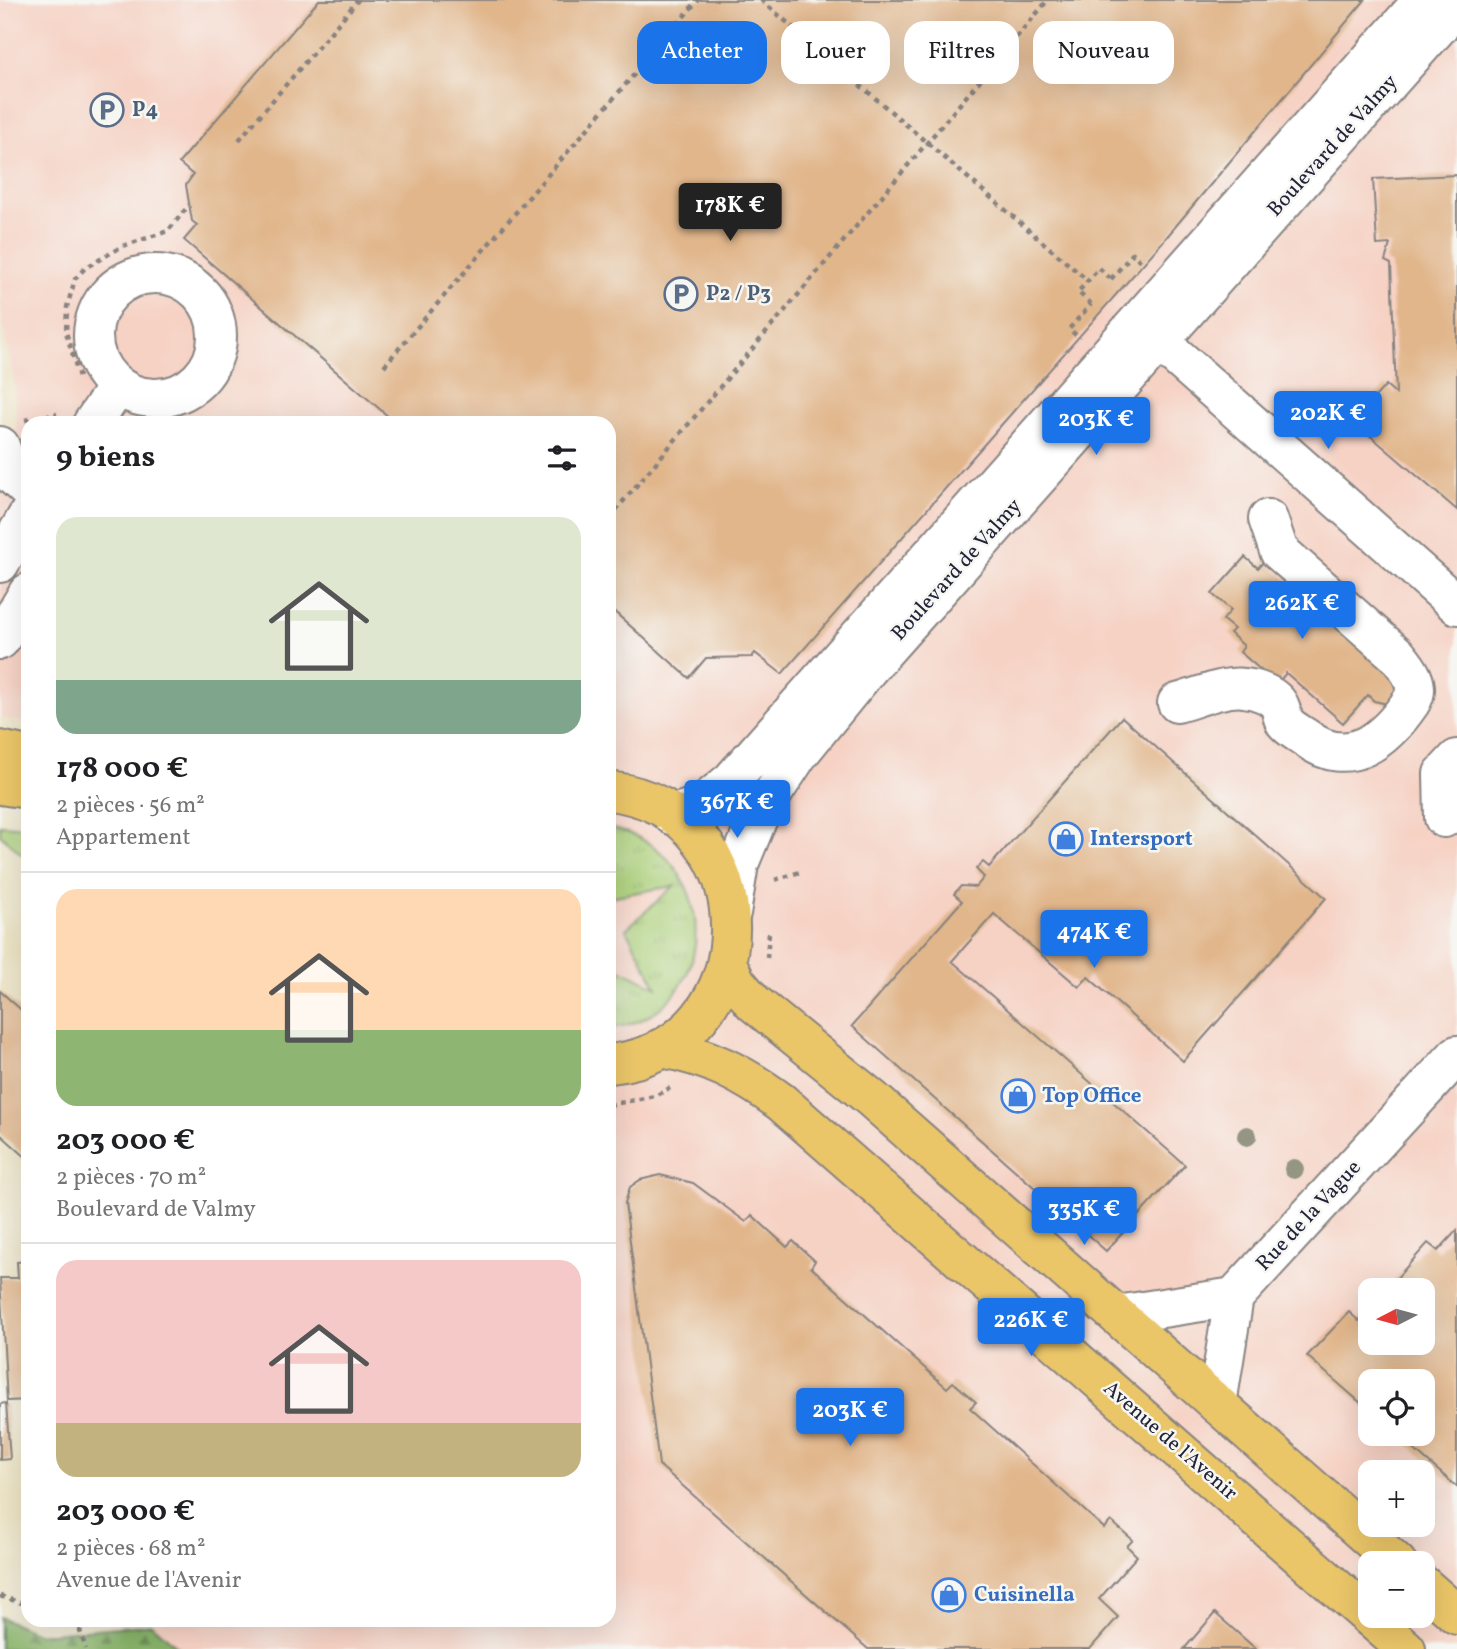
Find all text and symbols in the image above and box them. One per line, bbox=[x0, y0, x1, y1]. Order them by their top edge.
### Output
chip: Acheter bbox=[637, 21, 767, 84]
chip: Louer bbox=[781, 21, 890, 84]
chip: Filtres bbox=[904, 21, 1019, 84]
chip: Nouveau bbox=[1033, 21, 1174, 84]
street label: Boulevard de Valmy bbox=[1261, 68, 1405, 223]
parking icon: P4 bbox=[88, 91, 126, 129]
place label: P4 bbox=[132, 96, 158, 125]
pin: 178K € bbox=[673, 184, 787, 243]
text: 178K € bbox=[695, 190, 765, 222]
parking icon: P2 / P3 bbox=[662, 275, 700, 313]
place label: P2 / P3 bbox=[706, 280, 771, 309]
pin: 202K € bbox=[1271, 392, 1385, 451]
pin: 203K € bbox=[1039, 398, 1153, 457]
text: 202K € bbox=[1290, 398, 1366, 430]
text: 203K € bbox=[1058, 404, 1134, 436]
text: 9 biens bbox=[56, 437, 155, 479]
icon: filters bbox=[543, 439, 581, 477]
street label: Boulevard de Valmy bbox=[885, 492, 1029, 647]
icon: home bbox=[256, 563, 382, 689]
pin: 262K € bbox=[1245, 582, 1359, 641]
text: 262K € bbox=[1265, 588, 1339, 620]
text: 178 000 € bbox=[56, 748, 188, 790]
pin: 367K € bbox=[680, 780, 794, 840]
text: 367K € bbox=[700, 787, 774, 819]
text: 2 pièces · 56 m² bbox=[56, 790, 205, 822]
shop icon: Intersport bbox=[1047, 820, 1085, 858]
text: Appartement bbox=[56, 822, 191, 854]
place label: Intersport bbox=[1090, 825, 1193, 854]
pin: 474K € bbox=[1037, 911, 1151, 970]
text: 474K € bbox=[1056, 917, 1132, 949]
icon: home bbox=[256, 935, 382, 1061]
shop icon: Top Office bbox=[999, 1077, 1037, 1115]
place label: Top Office bbox=[1042, 1082, 1142, 1111]
text: 203 000 € bbox=[56, 1120, 195, 1162]
street label: Rue de la Vague bbox=[1250, 1154, 1368, 1278]
text: 2 pièces · 70 m² bbox=[56, 1162, 206, 1194]
pin: 335K € bbox=[1027, 1188, 1141, 1247]
text: Boulevard de Valmy bbox=[56, 1194, 256, 1226]
text: 335K € bbox=[1048, 1194, 1120, 1226]
north arrow bbox=[1358, 1278, 1435, 1354]
map controls bbox=[1358, 1278, 1435, 1628]
pin: 226K € bbox=[974, 1298, 1088, 1358]
text: 226K € bbox=[994, 1305, 1068, 1337]
icon: home bbox=[256, 1306, 382, 1432]
button: locate bbox=[1358, 1369, 1435, 1446]
street label: Avenue de l'Avenir bbox=[1097, 1375, 1244, 1508]
pin: 203K € bbox=[793, 1388, 907, 1448]
text: 203K € bbox=[812, 1395, 888, 1427]
button: + bbox=[1358, 1460, 1435, 1537]
text: 203 000 € bbox=[56, 1491, 195, 1533]
text: 2 pièces · 68 m² bbox=[56, 1533, 205, 1565]
button: − bbox=[1358, 1551, 1435, 1628]
text: Avenue de l'Avenir bbox=[56, 1565, 241, 1597]
shop icon: Cuisinella bbox=[930, 1576, 968, 1614]
place label: Cuisinella bbox=[974, 1581, 1075, 1610]

